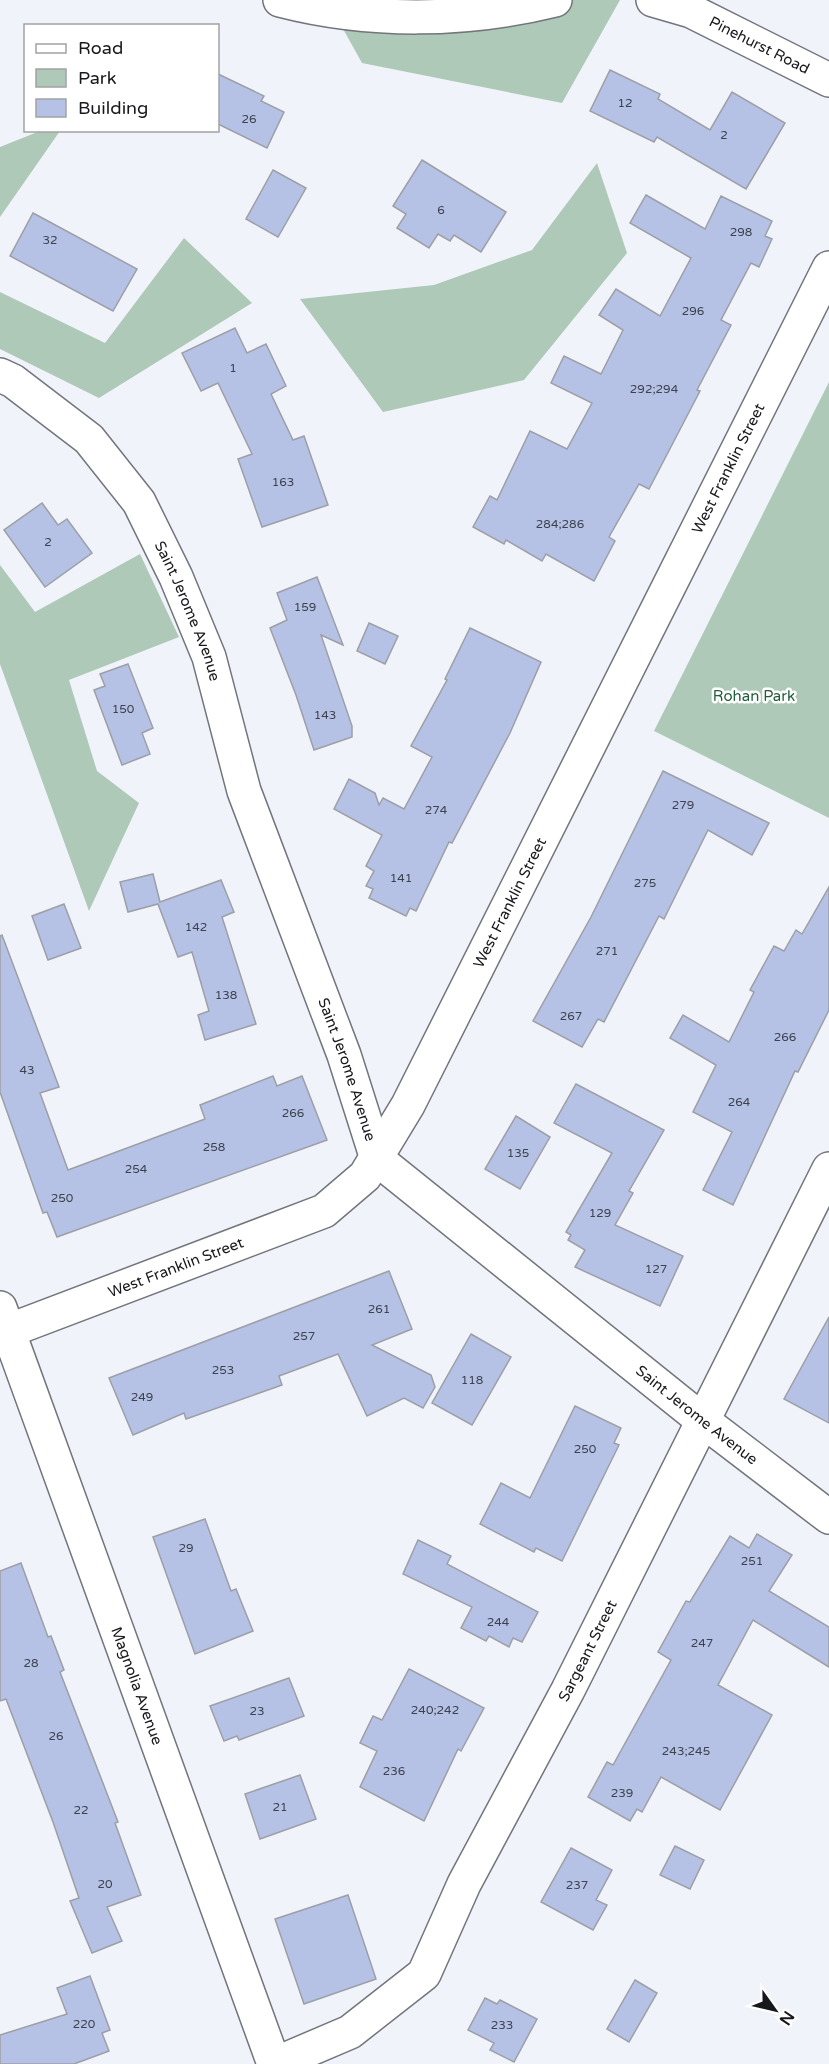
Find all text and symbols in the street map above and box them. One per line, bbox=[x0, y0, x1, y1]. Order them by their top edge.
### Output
street label: Pinehurst Road bbox=[706, 13, 813, 78]
legend bbox=[24, 24, 219, 132]
text: Road bbox=[78, 37, 123, 59]
text: Park bbox=[78, 67, 117, 89]
house number: 12 bbox=[617, 96, 633, 110]
text: Building bbox=[78, 97, 148, 119]
house number: 26 bbox=[241, 112, 257, 126]
house number: 2 bbox=[720, 128, 728, 142]
house number: 6 bbox=[437, 203, 445, 217]
house number: 298 bbox=[730, 225, 752, 239]
house number: 32 bbox=[42, 233, 58, 247]
house number: 296 bbox=[682, 304, 704, 318]
house number: 1 bbox=[229, 361, 237, 375]
house number: 292;294 bbox=[630, 382, 679, 396]
street label: West Franklin Street bbox=[688, 400, 769, 537]
house number: 163 bbox=[272, 475, 294, 489]
house number: 284;286 bbox=[536, 517, 584, 531]
house number: 2 bbox=[44, 535, 52, 549]
street label: Saint Jerome Avenue bbox=[151, 538, 224, 683]
house number: 159 bbox=[294, 600, 316, 614]
park label: Rohan Park bbox=[713, 687, 795, 705]
house number: 150 bbox=[112, 702, 135, 716]
house number: 143 bbox=[314, 708, 336, 722]
house number: 279 bbox=[672, 798, 694, 812]
house number: 274 bbox=[425, 803, 448, 817]
street label: West Franklin Street bbox=[470, 834, 550, 971]
house number: 141 bbox=[390, 871, 412, 885]
house number: 275 bbox=[634, 876, 656, 890]
house number: 142 bbox=[185, 920, 207, 934]
house number: 271 bbox=[596, 944, 618, 958]
house number: 138 bbox=[215, 988, 237, 1002]
street label: Saint Jerome Avenue bbox=[314, 995, 380, 1143]
house number: 267 bbox=[560, 1009, 582, 1023]
house number: 266 bbox=[774, 1030, 796, 1044]
house number: 43 bbox=[19, 1063, 35, 1077]
house number: 264 bbox=[728, 1095, 751, 1109]
house number: 266 bbox=[282, 1106, 304, 1120]
house number: 258 bbox=[203, 1140, 225, 1154]
house number: 135 bbox=[507, 1146, 529, 1160]
house number: 254 bbox=[125, 1162, 148, 1176]
house number: 250 bbox=[51, 1191, 74, 1205]
house number: 129 bbox=[589, 1206, 611, 1220]
street label: West Franklin Street bbox=[105, 1233, 246, 1301]
house number: 127 bbox=[645, 1262, 667, 1276]
house number: 261 bbox=[368, 1302, 390, 1316]
house number: 257 bbox=[293, 1329, 315, 1343]
street label: Saint Jerome Avenue bbox=[632, 1361, 761, 1468]
house number: 253 bbox=[212, 1363, 234, 1377]
house number: 118 bbox=[461, 1373, 483, 1387]
house number: 249 bbox=[131, 1390, 153, 1404]
house number: 250 bbox=[574, 1442, 597, 1456]
house number: 29 bbox=[178, 1541, 194, 1555]
house number: 251 bbox=[741, 1554, 763, 1568]
street label: Sargeant Street bbox=[555, 1597, 621, 1705]
house number: 244 bbox=[487, 1615, 510, 1629]
street label: Magnolia Avenue bbox=[107, 1624, 167, 1747]
house number: 247 bbox=[691, 1636, 713, 1650]
house number: 28 bbox=[23, 1656, 39, 1670]
house number: 240;242 bbox=[411, 1703, 459, 1717]
house number: 23 bbox=[249, 1704, 265, 1718]
house number: 26 bbox=[48, 1729, 64, 1743]
house number: 243;245 bbox=[662, 1744, 710, 1758]
house number: 236 bbox=[383, 1764, 405, 1778]
house number: 239 bbox=[611, 1786, 633, 1800]
house number: 21 bbox=[272, 1800, 288, 1814]
house number: 22 bbox=[73, 1803, 89, 1817]
house number: 20 bbox=[97, 1877, 113, 1891]
house number: 237 bbox=[566, 1878, 588, 1892]
north arrow bbox=[745, 1980, 805, 2040]
text: N bbox=[775, 2007, 798, 2029]
house number: 220 bbox=[73, 2017, 96, 2031]
house number: 233 bbox=[491, 2018, 513, 2032]

